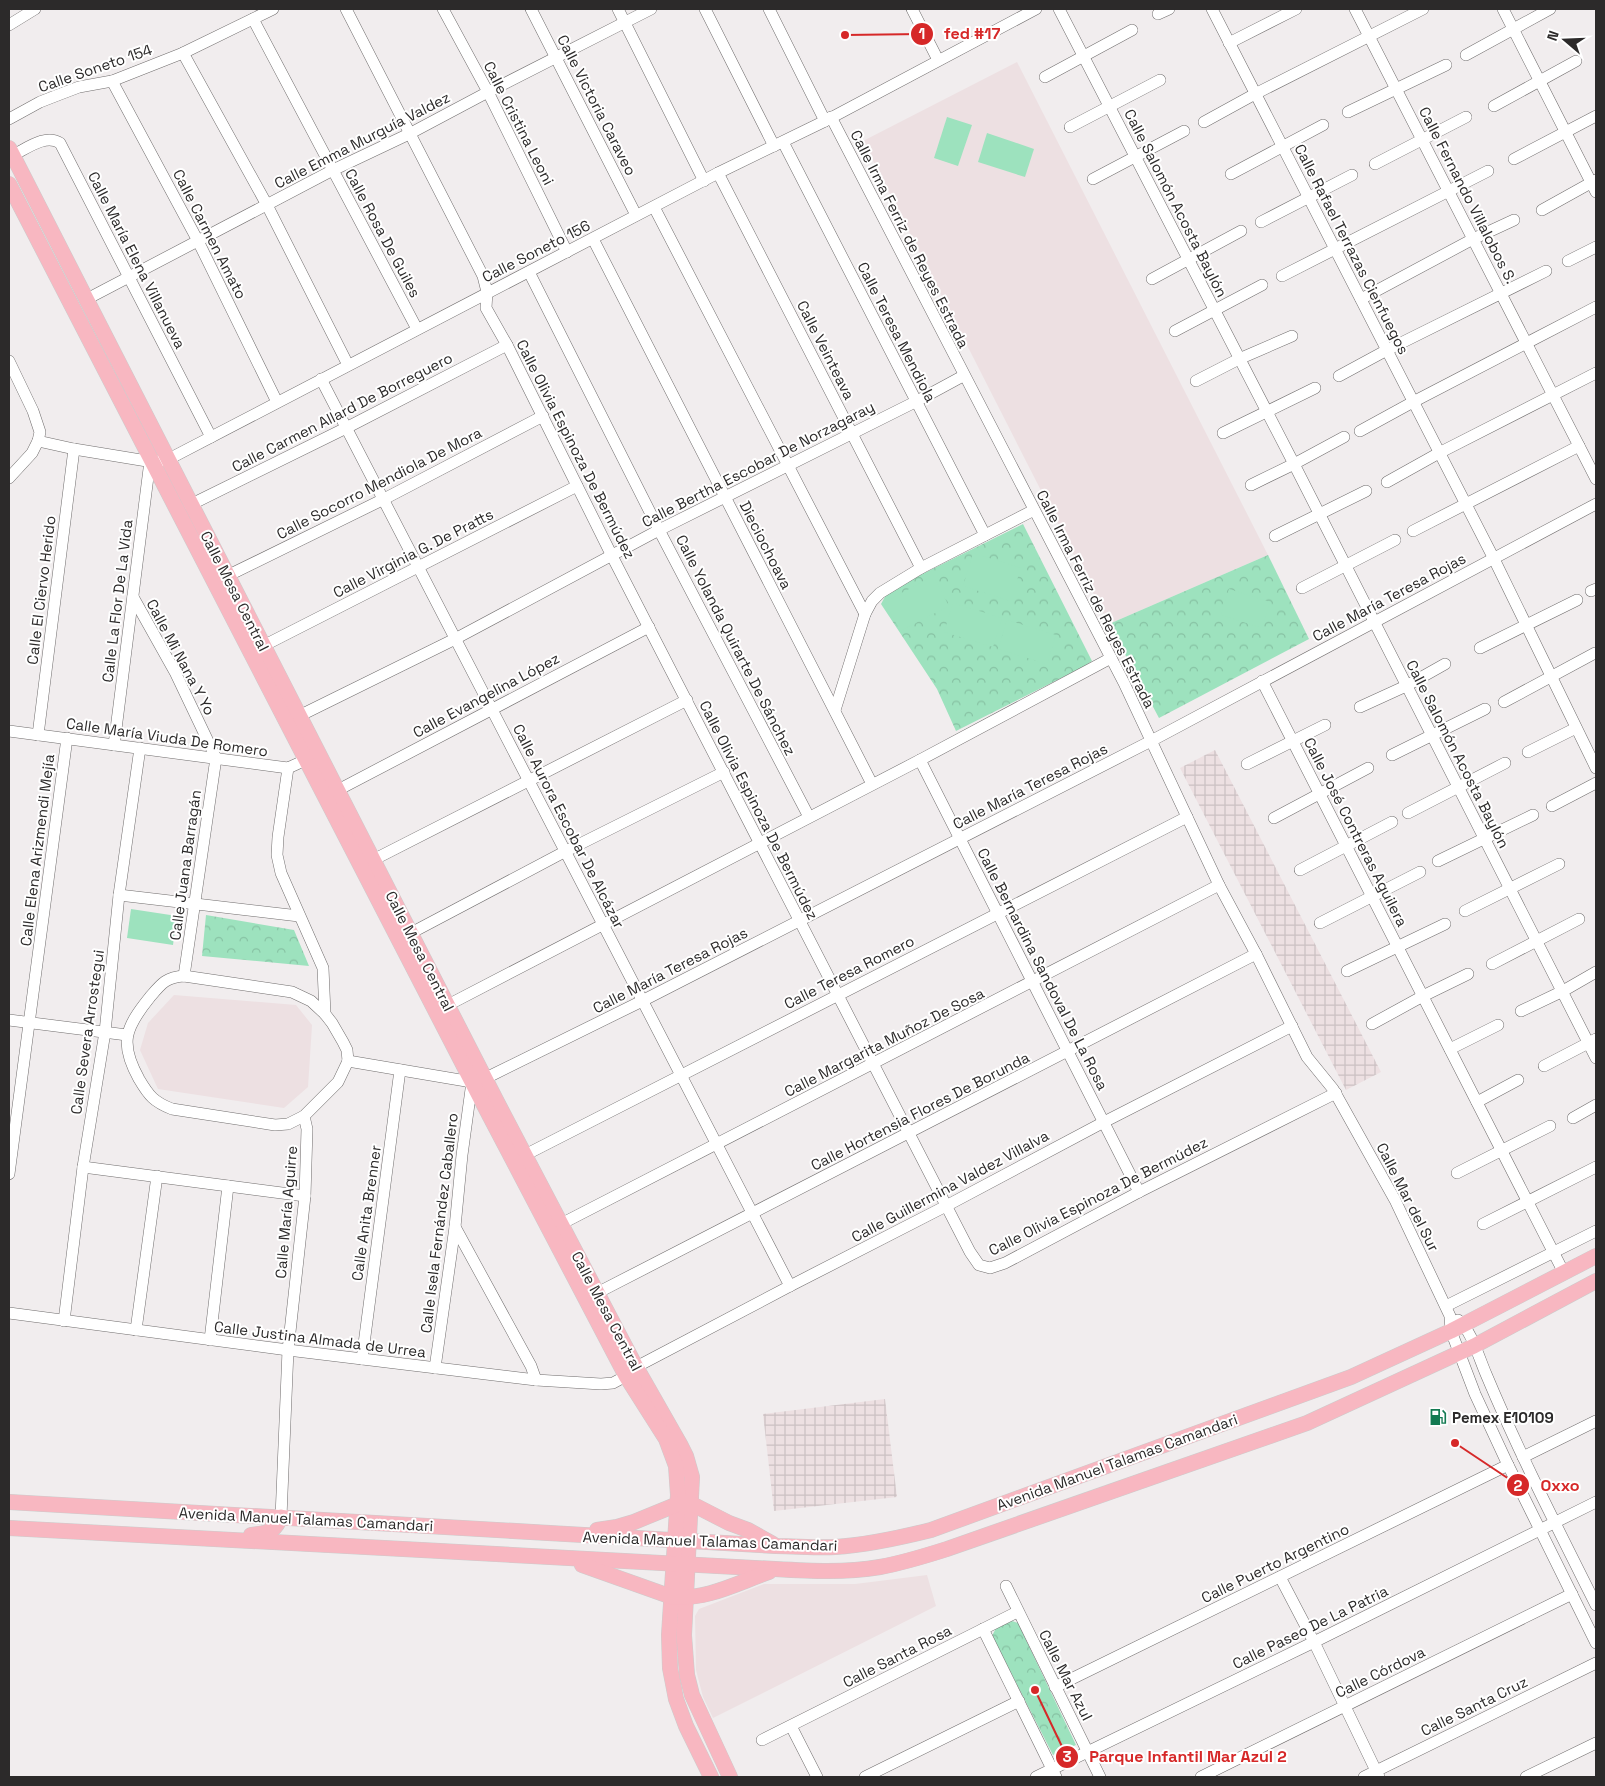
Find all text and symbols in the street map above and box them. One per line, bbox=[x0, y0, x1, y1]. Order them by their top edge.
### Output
north arrow bbox=[1540, 15, 1590, 65]
callout: fed #17 bbox=[909, 18, 1011, 49]
text: fed #17 bbox=[944, 23, 1000, 44]
text: 1 bbox=[919, 24, 925, 43]
text: N bbox=[1543, 28, 1563, 43]
street label: Calle Victoria Caraveo bbox=[553, 31, 641, 179]
street label: Calle Soneto 154 bbox=[36, 40, 154, 96]
street label: Calle Cristina Leoni bbox=[480, 58, 558, 188]
street label: Calle Emma Murguía Valdez bbox=[271, 87, 453, 193]
street label: Calle Fernando Villalobos S. bbox=[1415, 103, 1521, 287]
street label: Calle Salomón Acosta Baylón bbox=[1120, 106, 1232, 300]
street label: Calle Irma Ferriz de Reyes Estrada bbox=[847, 127, 974, 352]
street label: Calle Rafael Terrazas Cienfuegos bbox=[1291, 141, 1414, 357]
street label: Calle Rosa De Guiles bbox=[341, 165, 425, 301]
street label: Calle Carmen Amato bbox=[169, 166, 251, 302]
street label: Calle María Elena Villanueva bbox=[84, 168, 190, 352]
street label: Calle Soneto 156 bbox=[479, 216, 593, 286]
street label: Calle Teresa Mendiola bbox=[853, 259, 941, 406]
street label: Calle Veinteava bbox=[793, 297, 859, 403]
street label: Calle Olivia Espinoza De Bermúdez bbox=[512, 336, 640, 562]
street label: Calle Carmen Allard De Borreguero bbox=[228, 348, 456, 476]
street label: Calle Bertha Escobar De Norzagaray bbox=[638, 397, 878, 531]
street label: Calle Socorro Mendiola De Mora bbox=[273, 423, 485, 543]
street label: Calle Irma Ferriz de Reyes Estrada bbox=[1033, 487, 1160, 712]
street label: Dieciochoava bbox=[736, 498, 797, 593]
street label: Calle Virginia G. De Pratts bbox=[330, 504, 496, 602]
street label: Calle El Ciervo Herido bbox=[22, 514, 60, 666]
street label: Calle La Flor De La Vida bbox=[98, 518, 136, 684]
street label: Calle Mesa Central bbox=[196, 528, 274, 654]
street label: Calle Yolanda Quirarte De Sánchez bbox=[672, 531, 800, 759]
street label: Calle María Teresa Rojas bbox=[1309, 548, 1469, 646]
street label: Calle Mi Nana Y Yo bbox=[142, 596, 220, 718]
street label: Calle Evangelina López bbox=[409, 648, 563, 742]
street label: Calle Salomón Acosta Baylón bbox=[1402, 657, 1514, 851]
street label: Calle Olivia Espinoza De Bermúdez bbox=[695, 697, 823, 923]
street label: Calle María Viuda De Romero bbox=[65, 713, 269, 761]
street label: Calle Aurora Escobar De Alcázar bbox=[509, 721, 629, 932]
street label: Calle José Contreras Aguilera bbox=[1300, 734, 1412, 930]
street label: Calle María Teresa Rojas bbox=[949, 739, 1111, 833]
street label: Calle Elena Arizmendi Mejía bbox=[16, 752, 58, 947]
street label: Calle Juana Barragán bbox=[165, 789, 205, 941]
street label: Calle Bernardina Sandoval De La Rosa bbox=[973, 845, 1113, 1094]
street label: Calle Mesa Central bbox=[381, 888, 459, 1014]
street label: Calle María Teresa Rojas bbox=[589, 923, 751, 1017]
street label: Calle Teresa Romero bbox=[781, 931, 917, 1013]
street label: Calle Severa Arrostegui bbox=[66, 949, 108, 1115]
street label: Calle Margarita Muñoz De Sosa bbox=[781, 983, 987, 1101]
street label: Calle Hortensia Flores De Borunda bbox=[807, 1047, 1033, 1175]
street label: Calle Isela Fernández Caballero bbox=[416, 1112, 462, 1334]
street label: Calle Guillermina Valdez Villalva bbox=[848, 1126, 1052, 1246]
street label: Calle Olivia Espinoza De Bermúdez bbox=[985, 1132, 1211, 1260]
street label: Calle Mar del Sur bbox=[1372, 1139, 1444, 1255]
street label: Calle Anita Brenner bbox=[347, 1144, 385, 1282]
street label: Calle María Aguirre bbox=[271, 1145, 301, 1279]
street label: Calle Mesa Central bbox=[567, 1248, 647, 1374]
street label: Calle Justina Almada de Urrea bbox=[213, 1317, 427, 1361]
fuel station icon: Pemex E10109 bbox=[1428, 1407, 1448, 1427]
place label: Pemex E10109 bbox=[1452, 1408, 1554, 1427]
street label: Avenida Manuel Talamas Camandari bbox=[994, 1409, 1240, 1515]
callout: Oxxo bbox=[1505, 1470, 1589, 1501]
text: Oxxo bbox=[1540, 1475, 1580, 1496]
text: 2 bbox=[1514, 1476, 1523, 1495]
street label: Avenida Manuel Talamas Camandari bbox=[178, 1503, 434, 1535]
street label: Calle Puerto Argentino bbox=[1198, 1519, 1352, 1607]
street label: Avenida Manuel Talamas Camandari bbox=[582, 1527, 838, 1555]
street label: Calle Paseo De La Patria bbox=[1229, 1581, 1391, 1673]
street label: Calle Santa Rosa bbox=[839, 1620, 955, 1692]
street label: Calle Mar Azul bbox=[1035, 1626, 1097, 1724]
street label: Calle Córdova bbox=[1332, 1642, 1428, 1702]
street label: Calle Santa Cruz bbox=[1417, 1672, 1531, 1740]
callout: Parque Infantil Mar Azul 2 bbox=[1055, 1741, 1297, 1772]
text: Parque Infantil Mar Azul 2 bbox=[1089, 1746, 1287, 1767]
text: 3 bbox=[1062, 1747, 1072, 1766]

